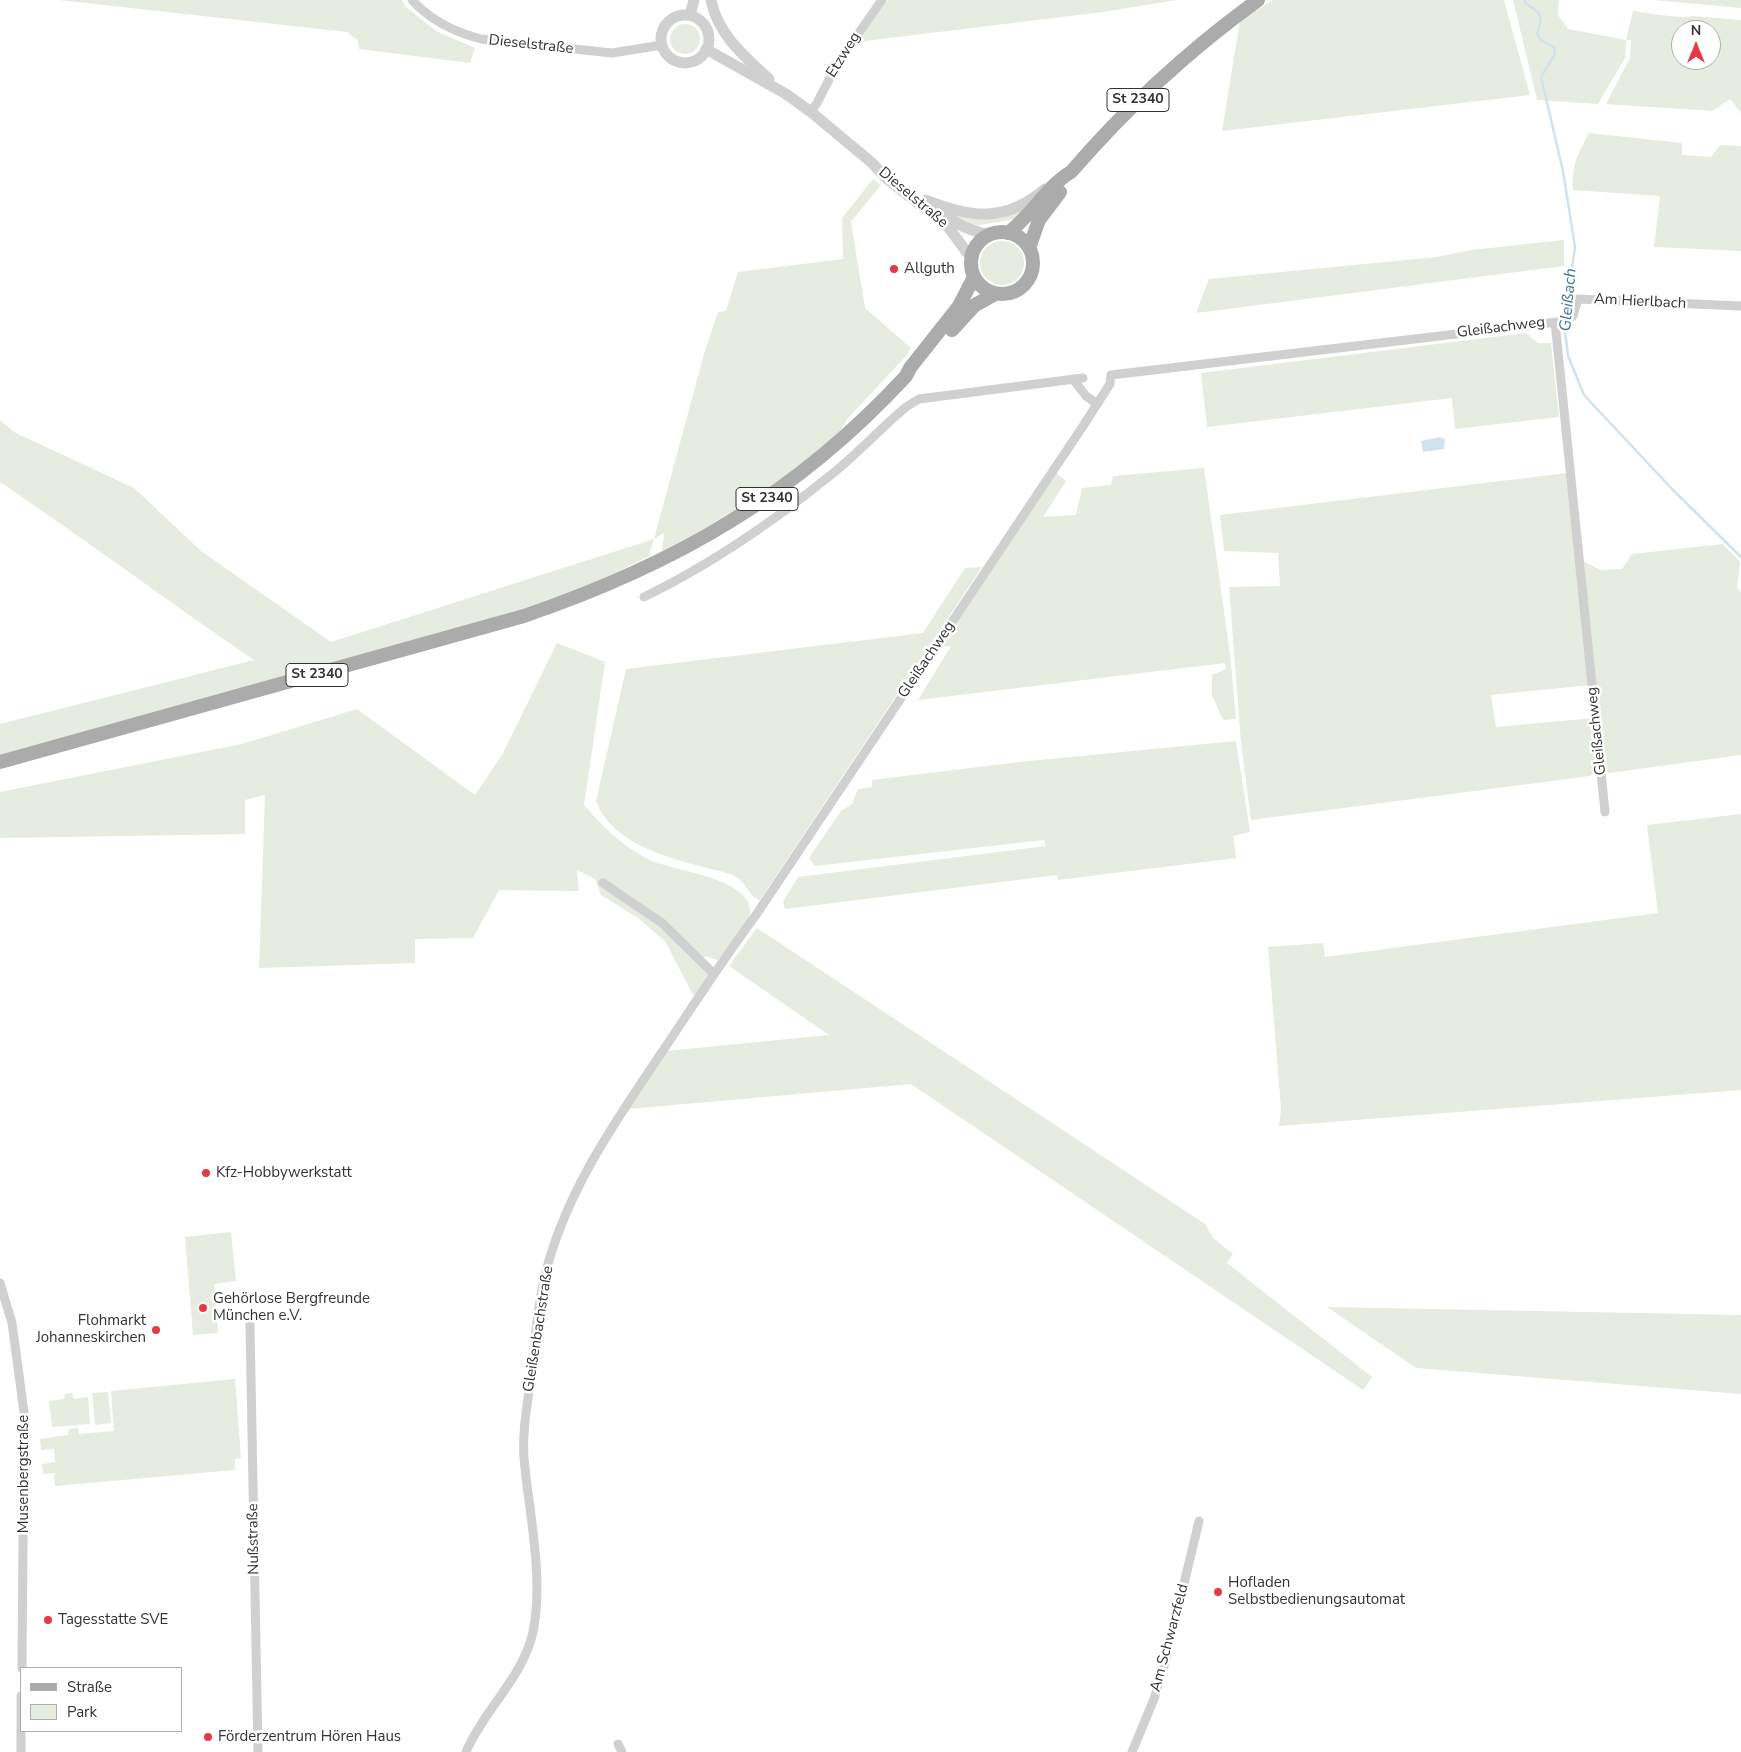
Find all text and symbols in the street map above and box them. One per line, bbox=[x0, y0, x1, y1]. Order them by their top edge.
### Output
north arrow bbox=[1671, 20, 1721, 70]
text: N bbox=[1691, 21, 1701, 40]
street label: Etzweg bbox=[823, 29, 865, 81]
street label: Dieselstraße bbox=[488, 32, 574, 58]
road number: St 2340 bbox=[1107, 88, 1169, 112]
street label: Dieselstraße bbox=[875, 164, 951, 232]
place label: Allguth bbox=[904, 260, 955, 278]
marker: Allguth bbox=[888, 263, 900, 275]
water label: Gleißach bbox=[1557, 268, 1581, 332]
street label: Am Hierlbach bbox=[1593, 291, 1687, 313]
street label: Gleißachweg bbox=[1456, 314, 1546, 342]
road number: St 2340 bbox=[736, 488, 798, 510]
street label: Gleißachweg bbox=[895, 618, 959, 702]
road number: St 2340 bbox=[286, 664, 348, 686]
street label: Gleißachweg bbox=[1583, 686, 1611, 776]
place label: Kfz-Hobbywerkstatt bbox=[216, 1164, 352, 1182]
marker: Kfz-Hobbywerkstatt bbox=[200, 1167, 212, 1179]
street label: Gleißenbachstraße bbox=[520, 1265, 558, 1393]
place label: Gehörlose Bergfreunde München e.V. bbox=[213, 1290, 370, 1325]
marker: Gehörlose Bergfreunde München e.V. bbox=[197, 1302, 209, 1314]
place label: Flohmarkt Johanneskirchen bbox=[36, 1312, 146, 1347]
marker: Flohmarkt Johanneskirchen bbox=[150, 1324, 162, 1336]
street label: Musenbergstraße bbox=[15, 1415, 33, 1533]
street label: Nußstraße bbox=[244, 1503, 264, 1575]
place label: Hofladen Selbstbedienungsautomat bbox=[1228, 1574, 1405, 1609]
street label: Am Schwarzfeld bbox=[1147, 1582, 1193, 1694]
marker: Hofladen Selbstbedienungsautomat bbox=[1212, 1586, 1224, 1598]
place label: Tagesstatte SVE bbox=[58, 1611, 168, 1629]
marker: Tagesstatte SVE bbox=[42, 1614, 54, 1626]
legend bbox=[20, 1667, 182, 1732]
text: Straße bbox=[67, 1677, 112, 1697]
text: Park bbox=[67, 1702, 97, 1722]
place label: Förderzentrum Hören Haus bbox=[218, 1728, 401, 1746]
marker: Förderzentrum Hören Haus bbox=[202, 1731, 214, 1743]

